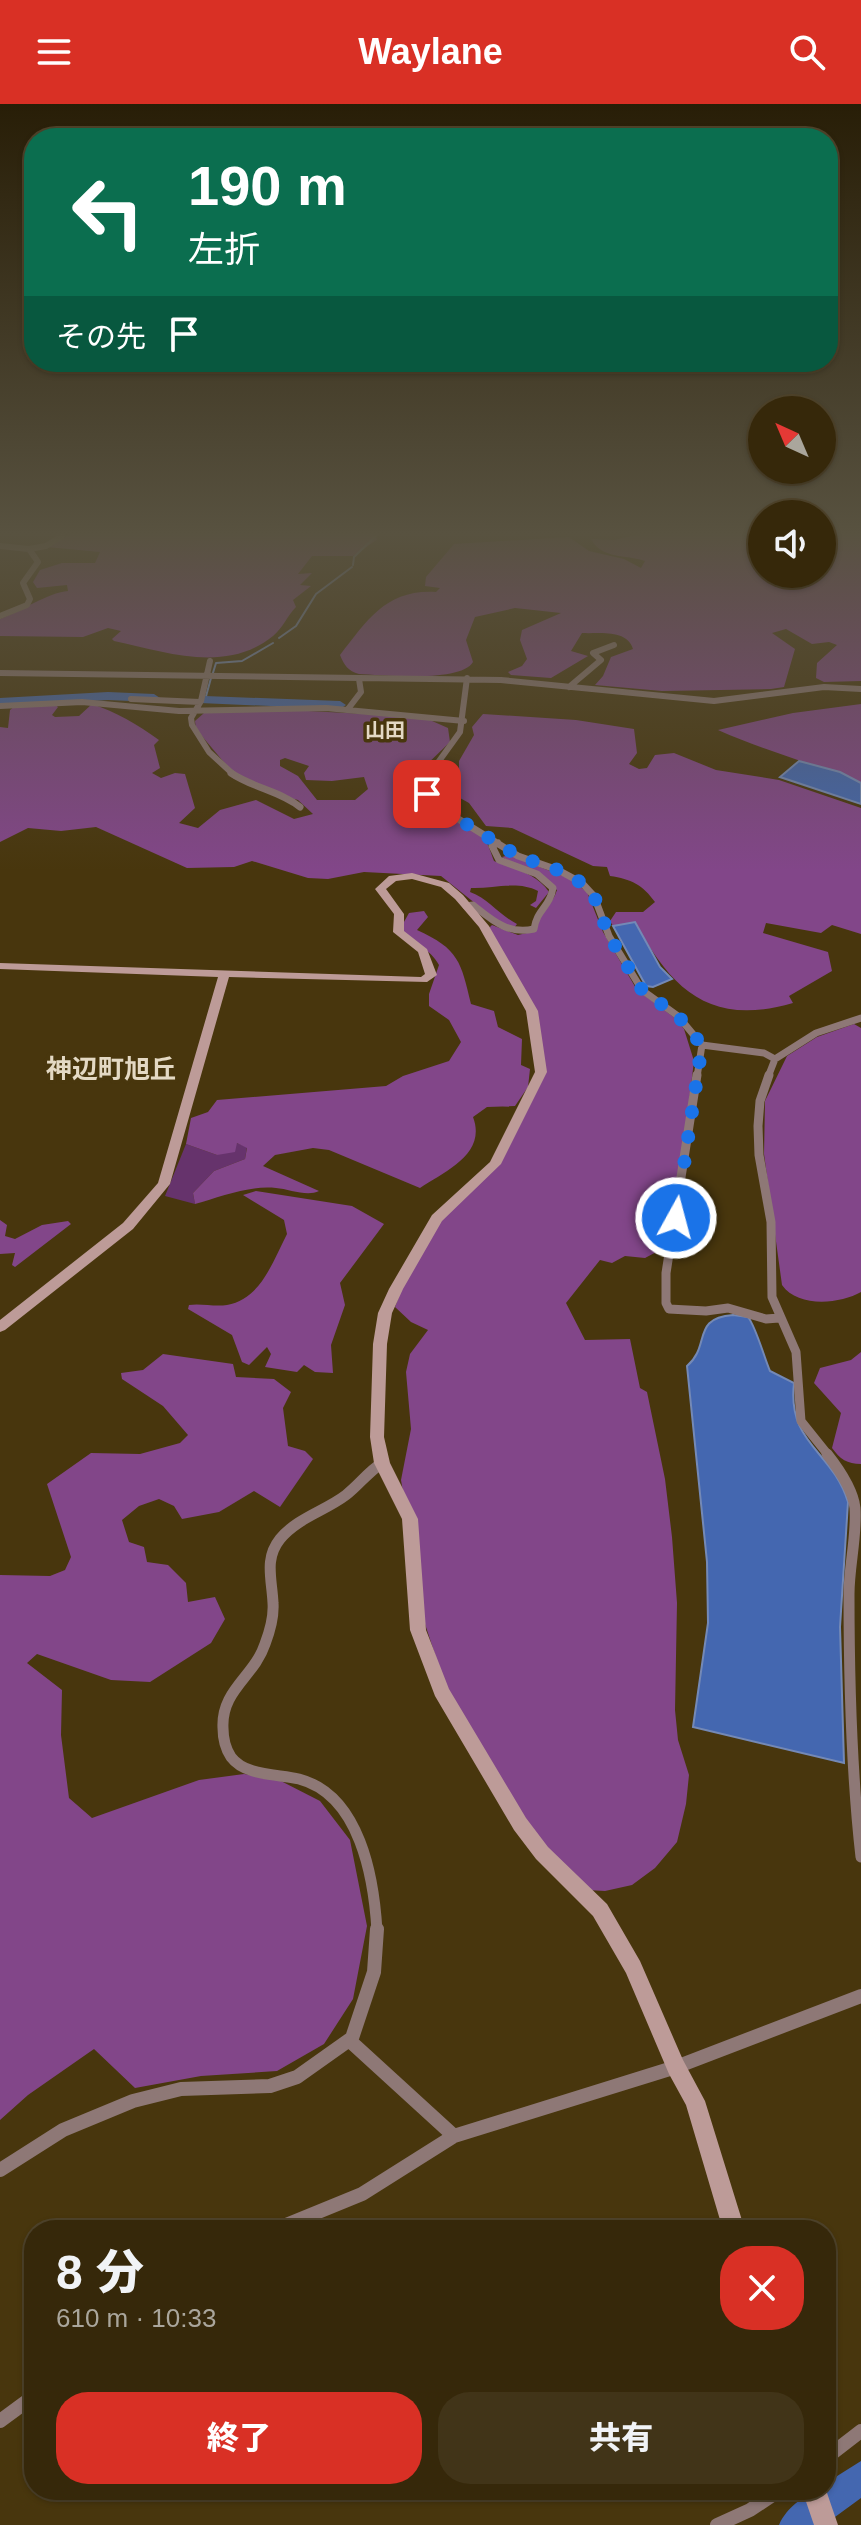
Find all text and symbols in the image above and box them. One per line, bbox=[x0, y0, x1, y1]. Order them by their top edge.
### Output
icon: menu bbox=[32, 30, 76, 74]
icon: search bbox=[785, 30, 829, 74]
text: Waylane bbox=[358, 31, 503, 72]
text: 190 m bbox=[188, 154, 347, 217]
icon: left bbox=[56, 160, 160, 264]
text: 左折 bbox=[188, 229, 260, 270]
icon: arrive bbox=[162, 312, 206, 356]
text: その先 bbox=[56, 320, 146, 353]
north arrow bbox=[748, 396, 836, 484]
map controls bbox=[748, 396, 836, 588]
button: sound bbox=[748, 500, 836, 588]
district label: 山田 bbox=[365, 719, 405, 741]
pin bbox=[393, 760, 461, 828]
icon: arrive bbox=[405, 772, 449, 816]
district label: 神辺町旭丘 bbox=[46, 1054, 176, 1084]
position arrow bbox=[634, 1176, 718, 1260]
text: 8 分 bbox=[56, 2246, 144, 2299]
button: close bbox=[720, 2246, 804, 2330]
text: 610 m · 10:33 bbox=[56, 2303, 216, 2333]
button: 終了 bbox=[56, 2392, 422, 2484]
button: 共有 bbox=[438, 2392, 804, 2484]

